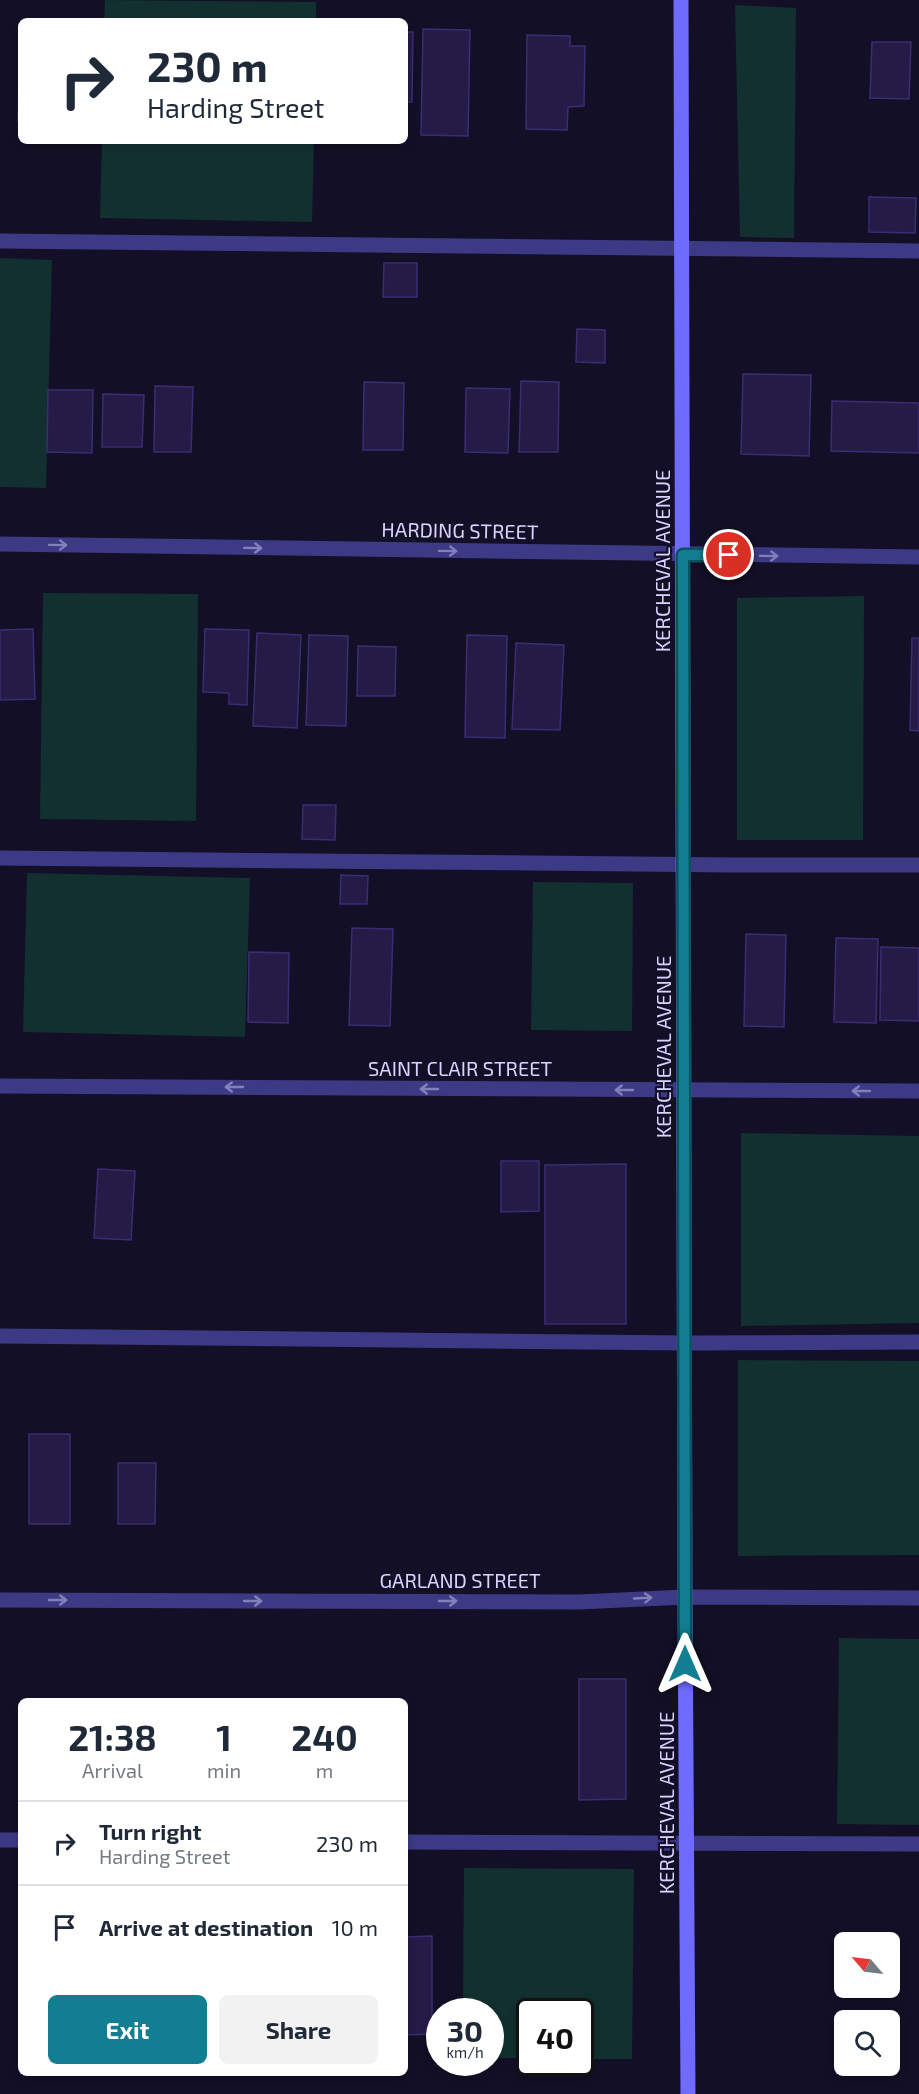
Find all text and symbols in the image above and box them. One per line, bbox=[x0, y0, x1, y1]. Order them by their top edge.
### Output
text: 230 m bbox=[147, 40, 268, 90]
icon: right bbox=[48, 42, 126, 120]
text: Harding Street bbox=[147, 91, 324, 123]
street label: KERCHEVAL AVENUE bbox=[650, 470, 674, 652]
street label: HARDING STREET bbox=[381, 517, 539, 543]
pin bbox=[703, 529, 754, 580]
icon: arrive bbox=[712, 538, 745, 571]
one-way arrow bbox=[48, 539, 68, 551]
one-way arrow bbox=[243, 542, 263, 554]
one-way arrow bbox=[438, 545, 458, 557]
one-way arrow bbox=[759, 550, 779, 562]
street label: KERCHEVAL AVENUE bbox=[651, 956, 675, 1138]
street label: SAINT CLAIR STREET bbox=[368, 1056, 552, 1080]
one-way arrow bbox=[224, 1081, 244, 1093]
one-way arrow bbox=[419, 1083, 439, 1094]
one-way arrow bbox=[614, 1084, 634, 1096]
one-way arrow bbox=[851, 1085, 871, 1097]
street label: GARLAND STREET bbox=[379, 1568, 541, 1592]
one-way arrow bbox=[633, 1593, 653, 1604]
one-way arrow bbox=[48, 1594, 68, 1606]
one-way arrow bbox=[243, 1595, 263, 1607]
one-way arrow bbox=[438, 1595, 458, 1607]
position arrow bbox=[653, 1632, 717, 1696]
street label: KERCHEVAL AVENUE bbox=[654, 1712, 678, 1894]
text: 21:38 bbox=[68, 1715, 157, 1758]
text: 1 bbox=[216, 1715, 232, 1758]
text: 240 bbox=[291, 1715, 358, 1758]
text: Arrival bbox=[82, 1758, 143, 1782]
text: min bbox=[207, 1758, 241, 1782]
text: m bbox=[316, 1758, 333, 1782]
text: Turn right bbox=[99, 1818, 201, 1844]
icon: right bbox=[48, 1827, 81, 1860]
text: 230 m bbox=[316, 1830, 378, 1856]
text: Harding Street bbox=[99, 1844, 230, 1868]
icon: arrive bbox=[48, 1911, 81, 1944]
text: Arrive at destination bbox=[99, 1914, 313, 1940]
text: 10 m bbox=[332, 1914, 378, 1940]
north arrow bbox=[834, 1932, 900, 1998]
map controls bbox=[834, 1932, 900, 2076]
button: Exit bbox=[48, 1995, 207, 2064]
button: Share bbox=[219, 1995, 378, 2064]
speed limit sign: 40 bbox=[516, 1998, 594, 2076]
button: search bbox=[834, 2010, 900, 2076]
text: 30 bbox=[447, 2012, 483, 2048]
text: km/h bbox=[446, 2043, 484, 2061]

